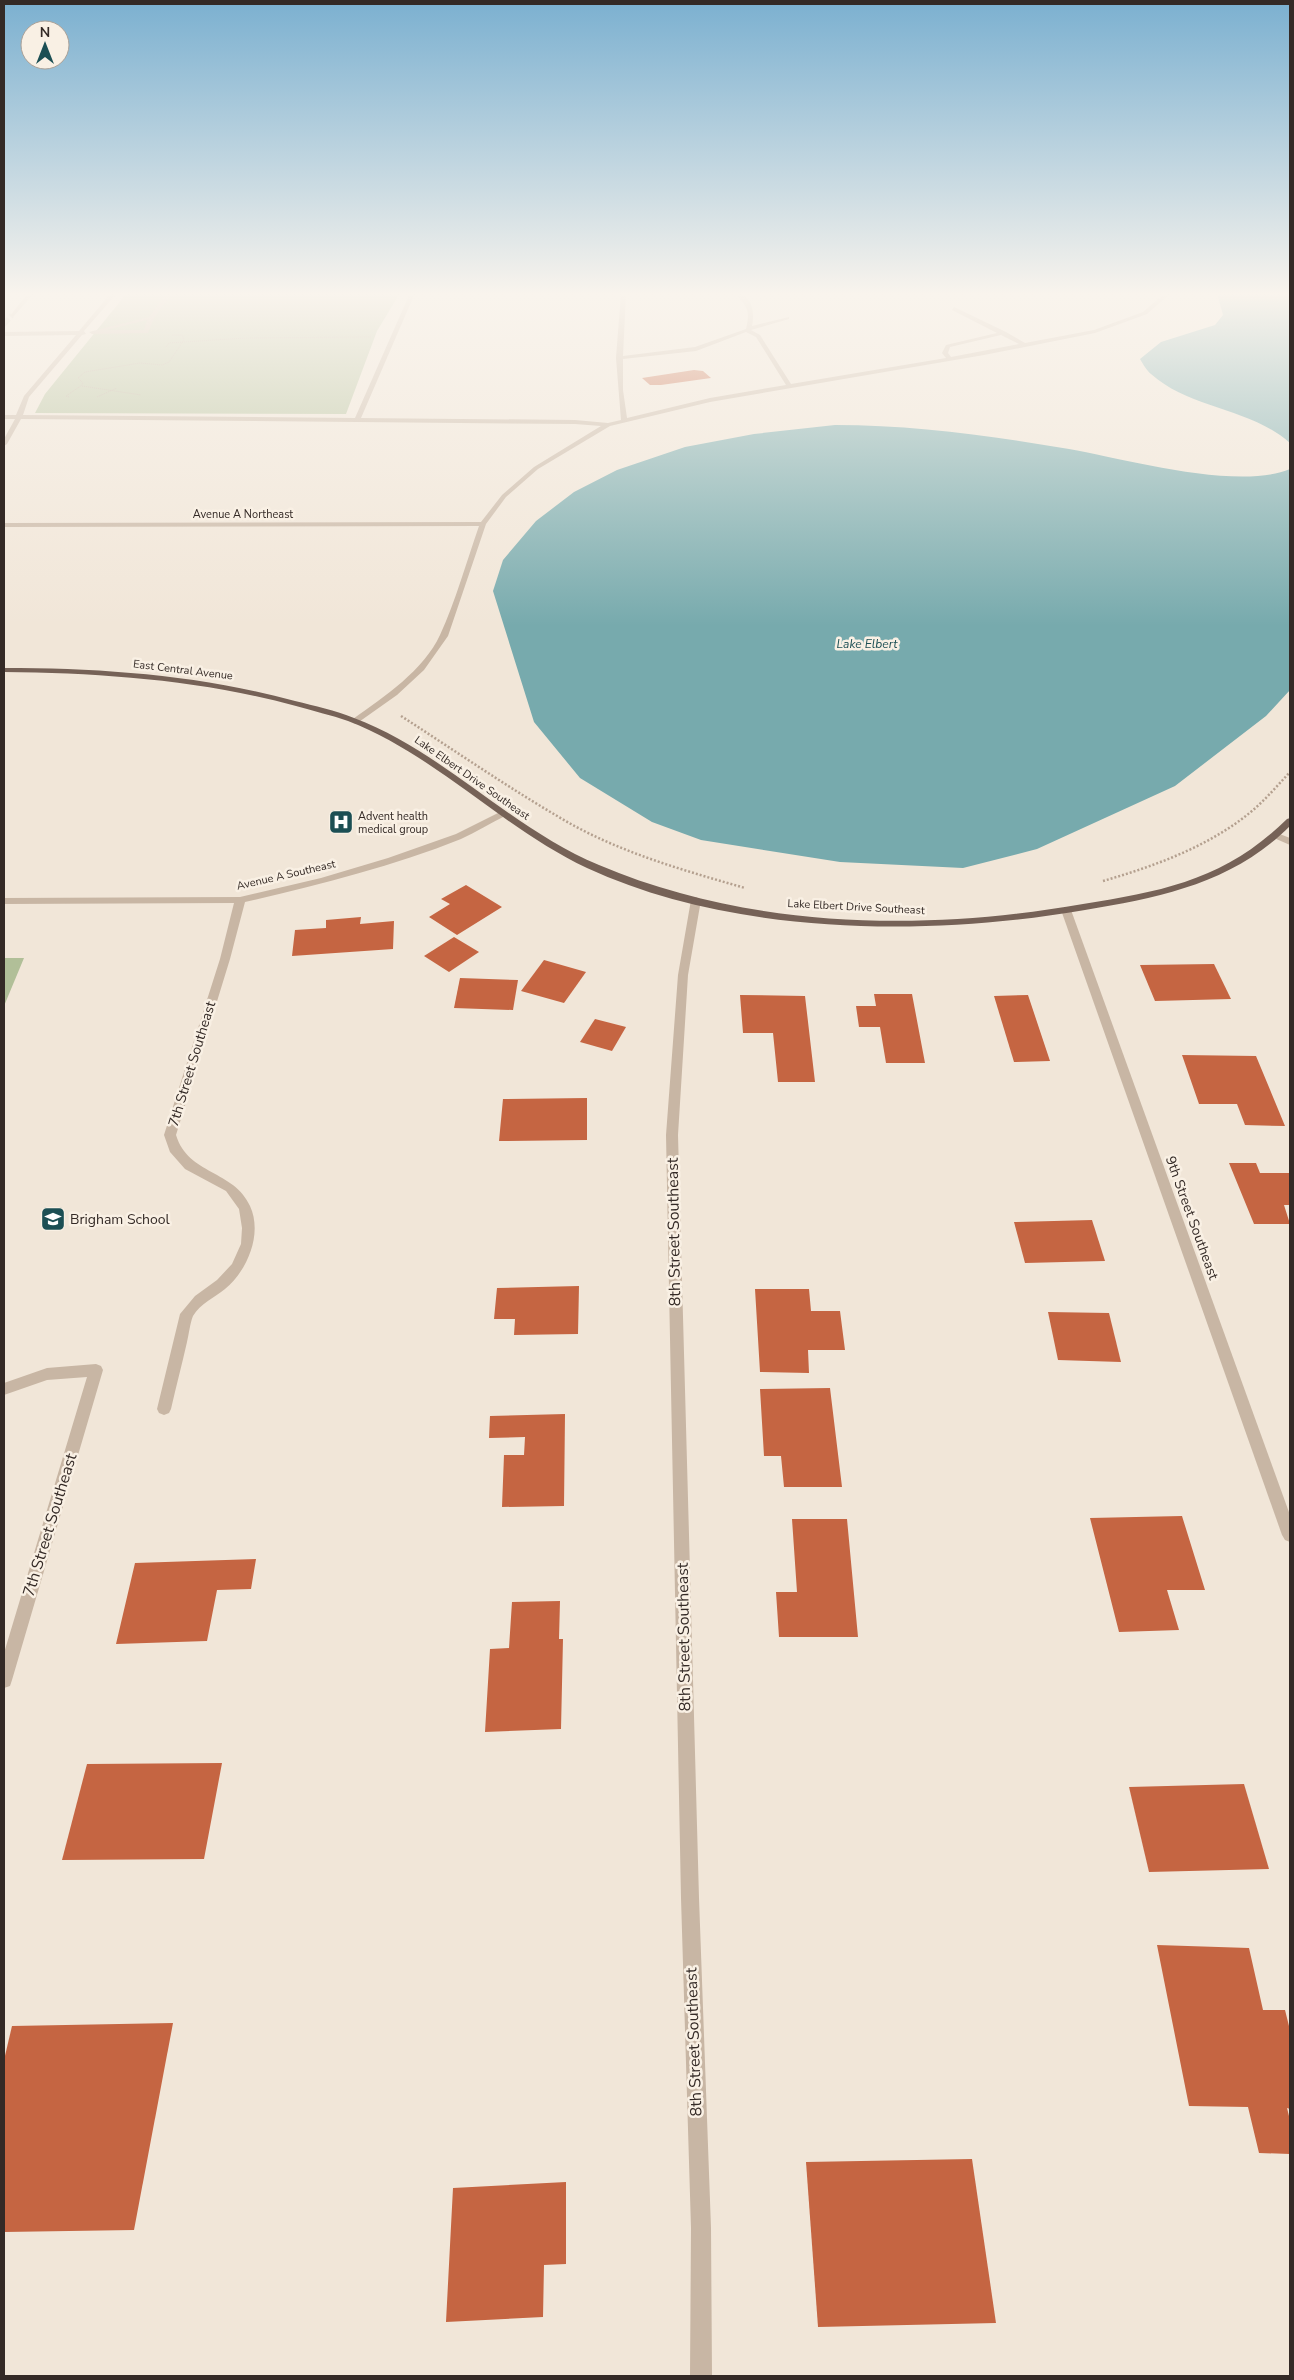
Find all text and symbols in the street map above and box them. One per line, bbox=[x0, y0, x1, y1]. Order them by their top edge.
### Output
north arrow bbox=[20, 20, 70, 70]
text: N bbox=[40, 23, 50, 42]
street label: Avenue A Northeast bbox=[193, 507, 293, 522]
water label: Lake Elbert bbox=[837, 636, 898, 652]
street label: East Central Avenue bbox=[132, 656, 234, 684]
street label: Lake Elbert Drive Southeast bbox=[411, 732, 533, 824]
hospital icon: Advent health medical group bbox=[328, 809, 354, 835]
place label: Advent health medical group bbox=[358, 809, 428, 837]
street label: Avenue A Southeast bbox=[235, 856, 337, 894]
street label: Lake Elbert Drive Southeast bbox=[787, 896, 925, 918]
street label: 7th Street Southeast bbox=[164, 999, 220, 1129]
street label: 9th Street Southeast bbox=[1161, 1154, 1223, 1283]
street label: 8th Street Southeast bbox=[662, 1157, 686, 1307]
school or university icon: Brigham School bbox=[40, 1206, 66, 1232]
place label: Brigham School bbox=[70, 1210, 170, 1229]
street label: 7th Street Southeast bbox=[18, 1450, 82, 1599]
street label: 8th Street Southeast bbox=[672, 1562, 696, 1712]
street label: 8th Street Southeast bbox=[680, 1967, 708, 2117]

